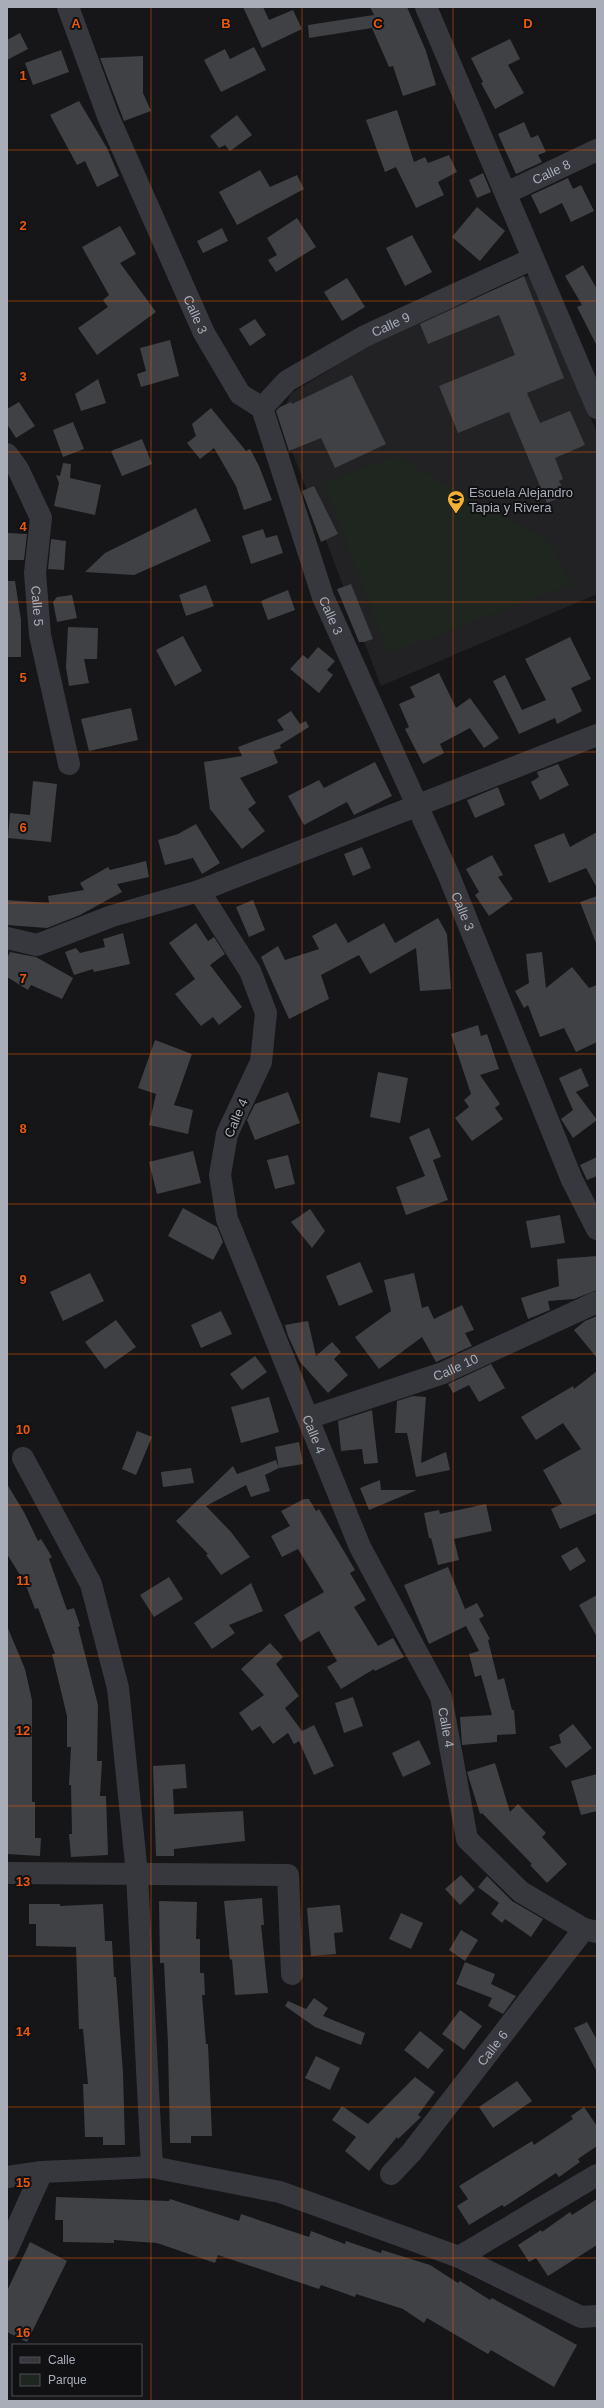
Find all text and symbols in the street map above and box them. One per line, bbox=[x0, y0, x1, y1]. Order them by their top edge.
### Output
text: A bbox=[71, 16, 81, 31]
text: B bbox=[221, 16, 231, 31]
text: C bbox=[373, 16, 383, 31]
text: D bbox=[523, 16, 533, 31]
text: 1 bbox=[19, 68, 27, 83]
street label: Calle 8 bbox=[530, 156, 573, 187]
text: 2 bbox=[19, 218, 27, 233]
street label: Calle 3 bbox=[181, 293, 211, 336]
street label: Calle 9 bbox=[369, 309, 412, 340]
text: 3 bbox=[19, 369, 27, 384]
place label: Escuela Alejandro Tapia y Rivera bbox=[469, 485, 573, 515]
school or university icon: Escuela Alejandro Tapia y Rivera bbox=[446, 489, 466, 514]
text: 4 bbox=[19, 519, 27, 534]
street label: Calle 5 bbox=[29, 585, 47, 627]
street label: Calle 3 bbox=[316, 594, 346, 637]
text: 5 bbox=[19, 670, 27, 685]
text: 6 bbox=[19, 820, 27, 835]
street label: Calle 3 bbox=[449, 890, 478, 933]
text: 7 bbox=[19, 971, 27, 986]
street label: Calle 4 bbox=[221, 1096, 251, 1140]
text: 8 bbox=[19, 1121, 27, 1136]
text: 9 bbox=[19, 1272, 27, 1287]
street label: Calle 10 bbox=[431, 1350, 480, 1383]
street label: Calle 4 bbox=[300, 1413, 329, 1456]
text: 10 bbox=[16, 1422, 30, 1437]
text: 11 bbox=[16, 1573, 30, 1588]
street label: Calle 4 bbox=[436, 1706, 458, 1749]
text: 12 bbox=[16, 1723, 30, 1738]
text: 13 bbox=[16, 1874, 30, 1889]
text: 14 bbox=[16, 2024, 31, 2039]
street label: Calle 6 bbox=[474, 2027, 511, 2068]
text: 15 bbox=[16, 2175, 30, 2190]
text: 16 bbox=[16, 2325, 30, 2340]
legend bbox=[12, 2344, 142, 2396]
text: Calle bbox=[48, 2353, 76, 2367]
text: Parque bbox=[48, 2373, 87, 2387]

